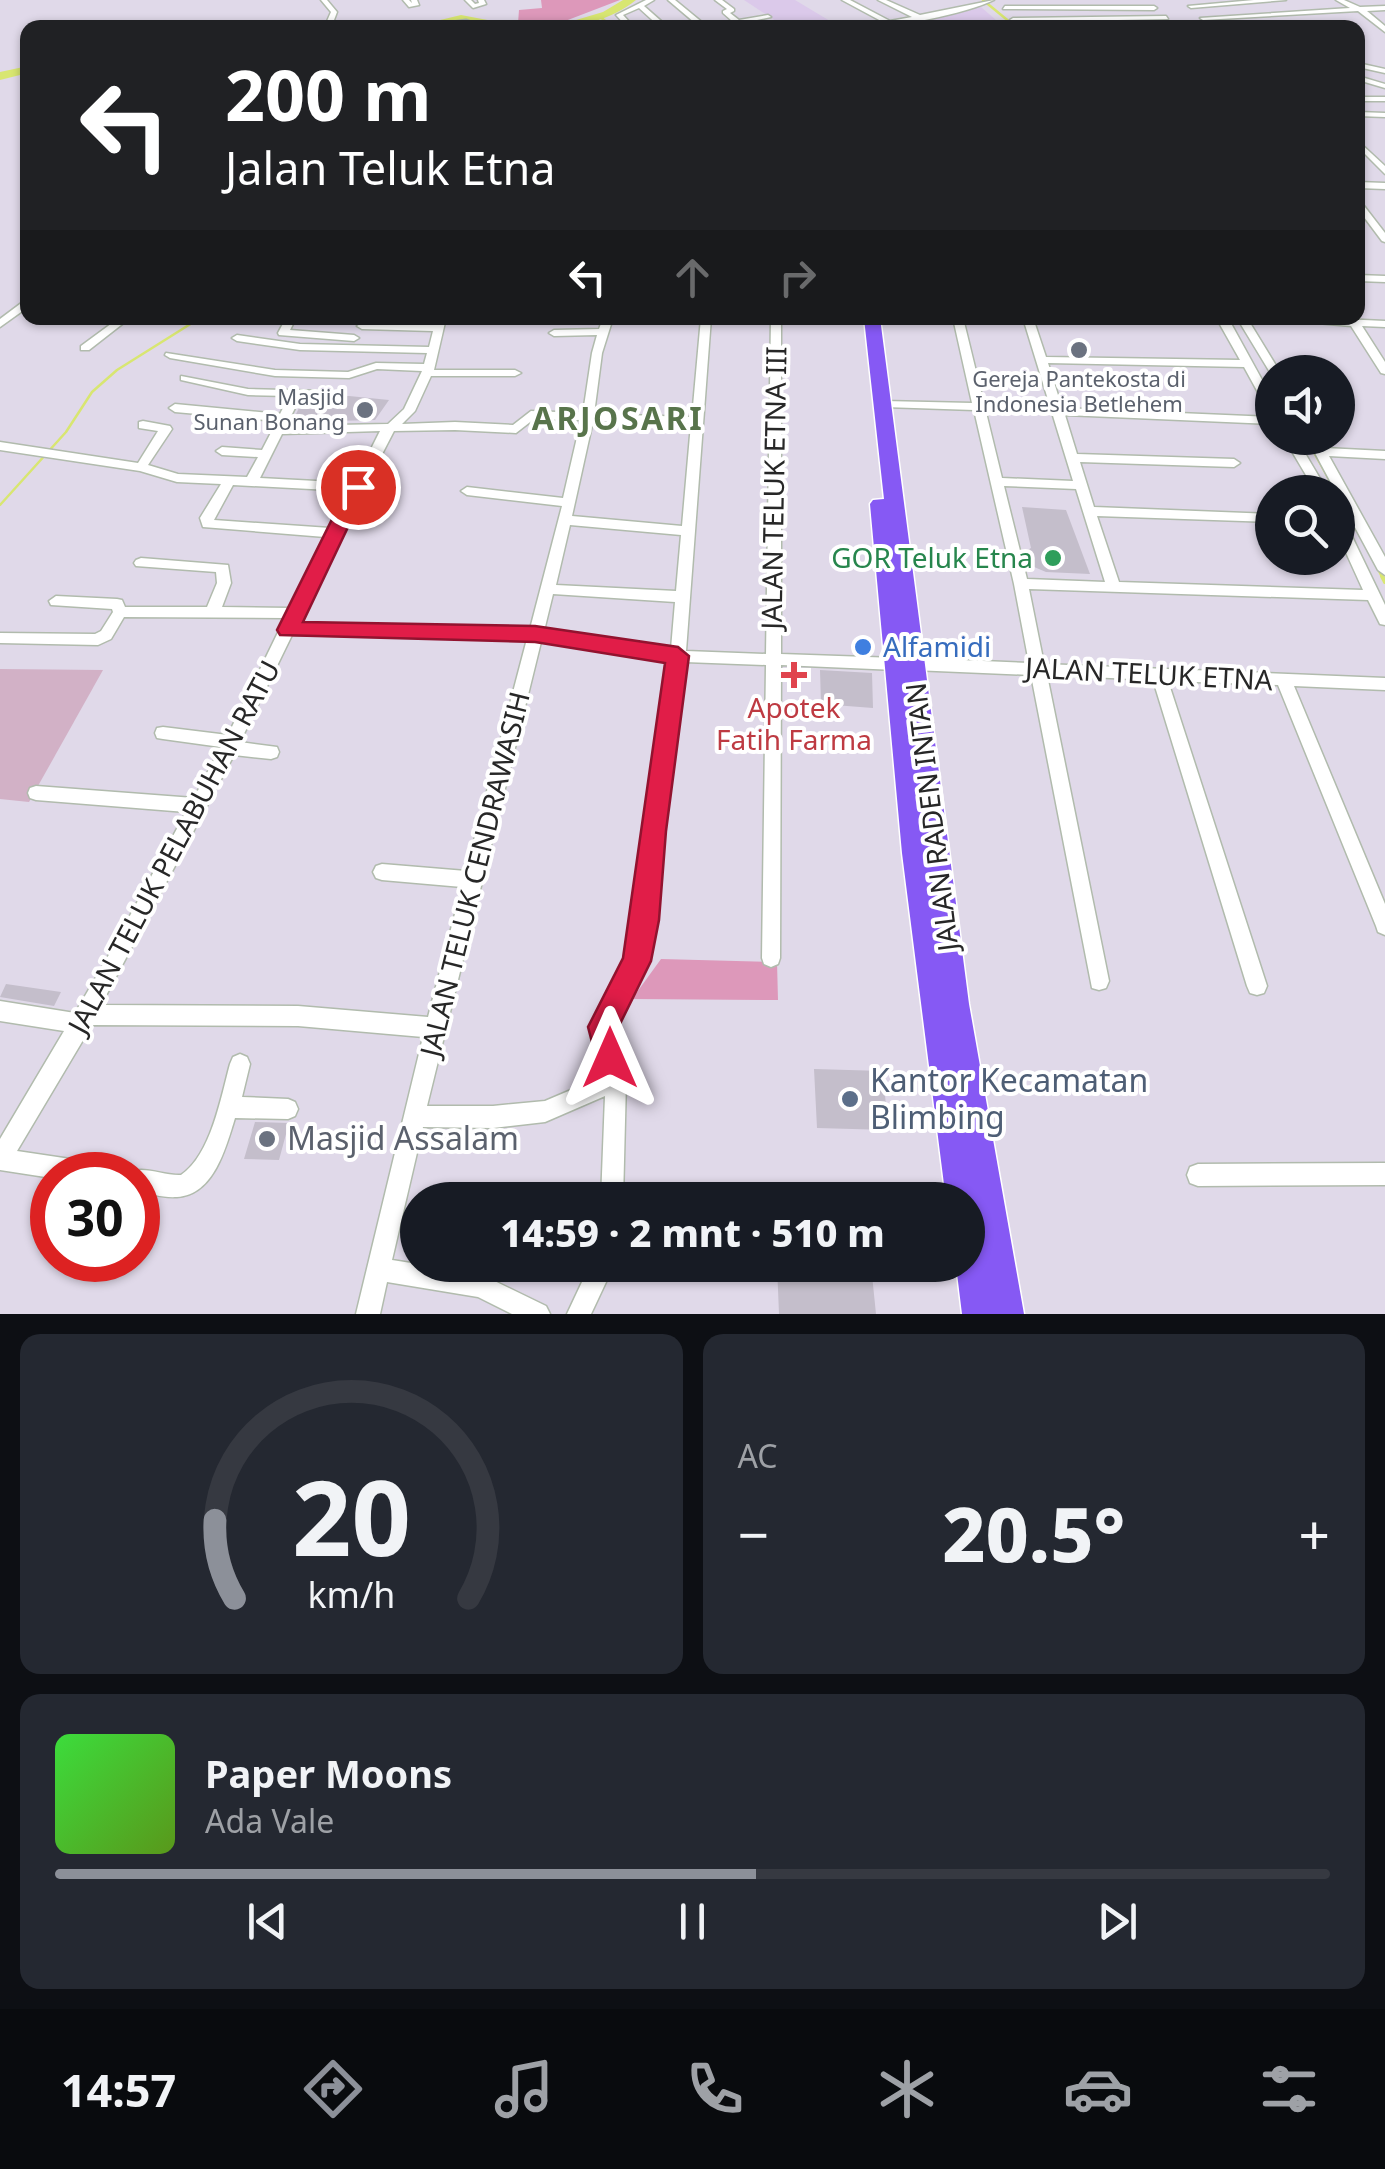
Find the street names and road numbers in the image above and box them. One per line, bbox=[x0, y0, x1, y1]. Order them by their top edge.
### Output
street label: JALAN TELUK ETNA III bbox=[751, 346, 794, 633]
street label: JALAN TELUK ETNA bbox=[1021, 647, 1274, 698]
street label: JALAN TELUK PELABUHAN RATU bbox=[57, 653, 288, 1042]
street label: JALAN RADEN INTAN bbox=[896, 681, 967, 956]
street label: JALAN TELUK CENDRAWASIH bbox=[410, 687, 538, 1063]

